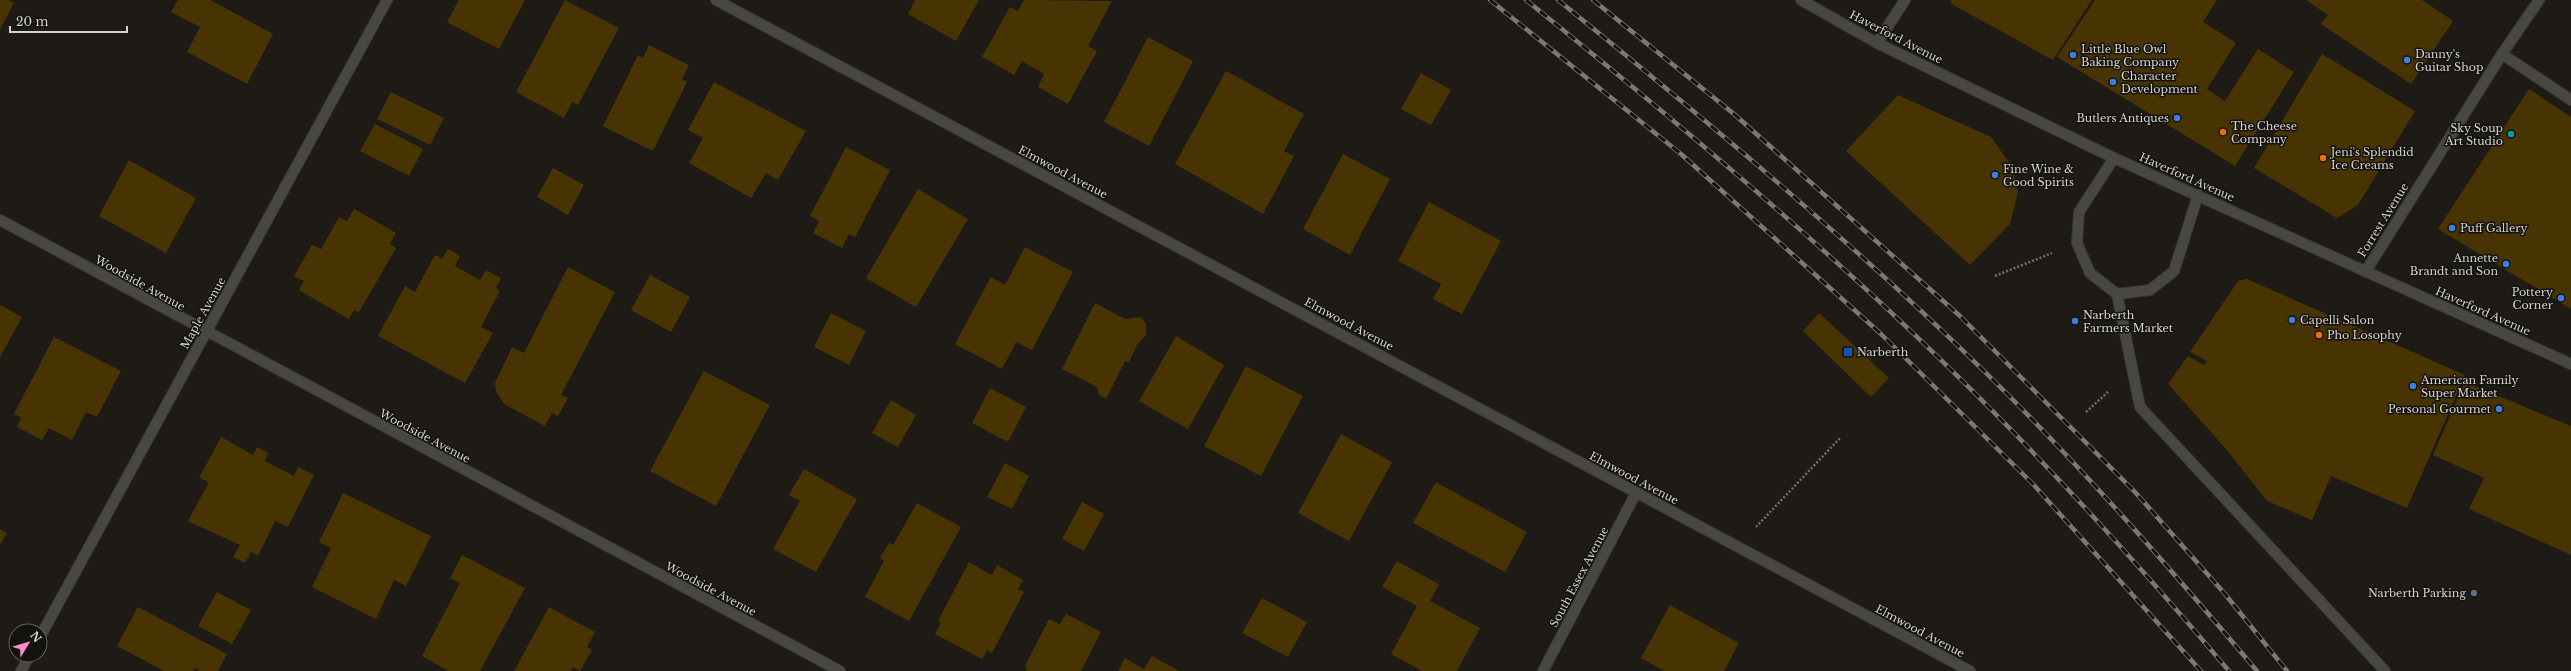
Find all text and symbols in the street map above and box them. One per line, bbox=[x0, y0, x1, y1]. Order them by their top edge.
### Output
street label: Haverford Avenue bbox=[1847, 7, 1945, 67]
scale bar bbox=[10, 8, 127, 34]
text: 20 m bbox=[16, 14, 48, 29]
place label: Little Blue Owl Baking Company bbox=[2081, 42, 2179, 69]
place label: Danny's Guitar Shop bbox=[2415, 47, 2483, 74]
marker: Little Blue Owl Baking Company bbox=[2068, 50, 2078, 60]
marker: Danny's Guitar Shop bbox=[2402, 55, 2412, 65]
place label: Character Development bbox=[2121, 69, 2199, 96]
marker: Character Development bbox=[2108, 77, 2118, 87]
place label: Butlers Antiques bbox=[2076, 111, 2169, 125]
marker: Butlers Antiques bbox=[2172, 113, 2182, 123]
place label: The Cheese Company bbox=[2231, 119, 2297, 146]
place label: Sky Soup Art Studio bbox=[2444, 121, 2503, 148]
marker: The Cheese Company bbox=[2218, 127, 2228, 137]
marker: Sky Soup Art Studio bbox=[2506, 129, 2516, 139]
street label: Elmwood Avenue bbox=[1016, 143, 1110, 201]
place label: Jeni's Splendid Ice Creams bbox=[2329, 145, 2414, 172]
street label: Haverford Avenue bbox=[2137, 150, 2237, 204]
marker: Jeni's Splendid Ice Creams bbox=[2318, 153, 2328, 163]
place label: Fine Wine & Good Spirits bbox=[2003, 162, 2074, 189]
marker: Fine Wine & Good Spirits bbox=[1990, 170, 2000, 180]
street label: Forrest Avenue bbox=[2355, 180, 2411, 260]
place label: Puff Gallery bbox=[2460, 221, 2528, 235]
marker: Puff Gallery bbox=[2447, 223, 2457, 233]
place label: Annette Brandt and Son bbox=[2410, 251, 2498, 278]
street label: Woodside Avenue bbox=[92, 252, 188, 314]
marker: Annette Brandt and Son bbox=[2501, 259, 2511, 269]
street label: Maple Avenue bbox=[177, 275, 229, 351]
street label: Haverford Avenue bbox=[2433, 284, 2533, 338]
place label: Pottery Corner bbox=[2512, 285, 2554, 312]
marker: Pottery Corner bbox=[2556, 293, 2566, 303]
street label: Elmwood Avenue bbox=[1302, 295, 1396, 353]
place label: Narberth Farmers Market bbox=[2083, 308, 2174, 335]
place label: Capelli Salon bbox=[2300, 313, 2375, 327]
marker: Capelli Salon bbox=[2287, 315, 2297, 325]
marker: Narberth Farmers Market bbox=[2070, 316, 2080, 326]
place label: Pho Losophy bbox=[2327, 328, 2402, 342]
marker: Pho Losophy bbox=[2314, 330, 2324, 340]
place label: Narberth bbox=[1857, 345, 1909, 359]
marker: Narberth bbox=[1842, 346, 1854, 358]
place label: American Family Super Market bbox=[2420, 373, 2518, 400]
marker: American Family Super Market bbox=[2408, 381, 2418, 391]
place label: Personal Gourmet bbox=[2388, 402, 2492, 416]
marker: Personal Gourmet bbox=[2494, 404, 2504, 414]
street label: Woodside Avenue bbox=[376, 406, 473, 466]
street label: Elmwood Avenue bbox=[1587, 449, 1681, 507]
street label: South Essex Avenue bbox=[1547, 524, 1611, 630]
street label: Woodside Avenue bbox=[662, 559, 759, 619]
place label: Narberth Parking bbox=[2368, 586, 2466, 600]
marker: Narberth Parking bbox=[2469, 588, 2479, 598]
street label: Elmwood Avenue bbox=[1873, 602, 1967, 660]
north arrow bbox=[8, 623, 48, 663]
text: N bbox=[27, 628, 45, 646]

